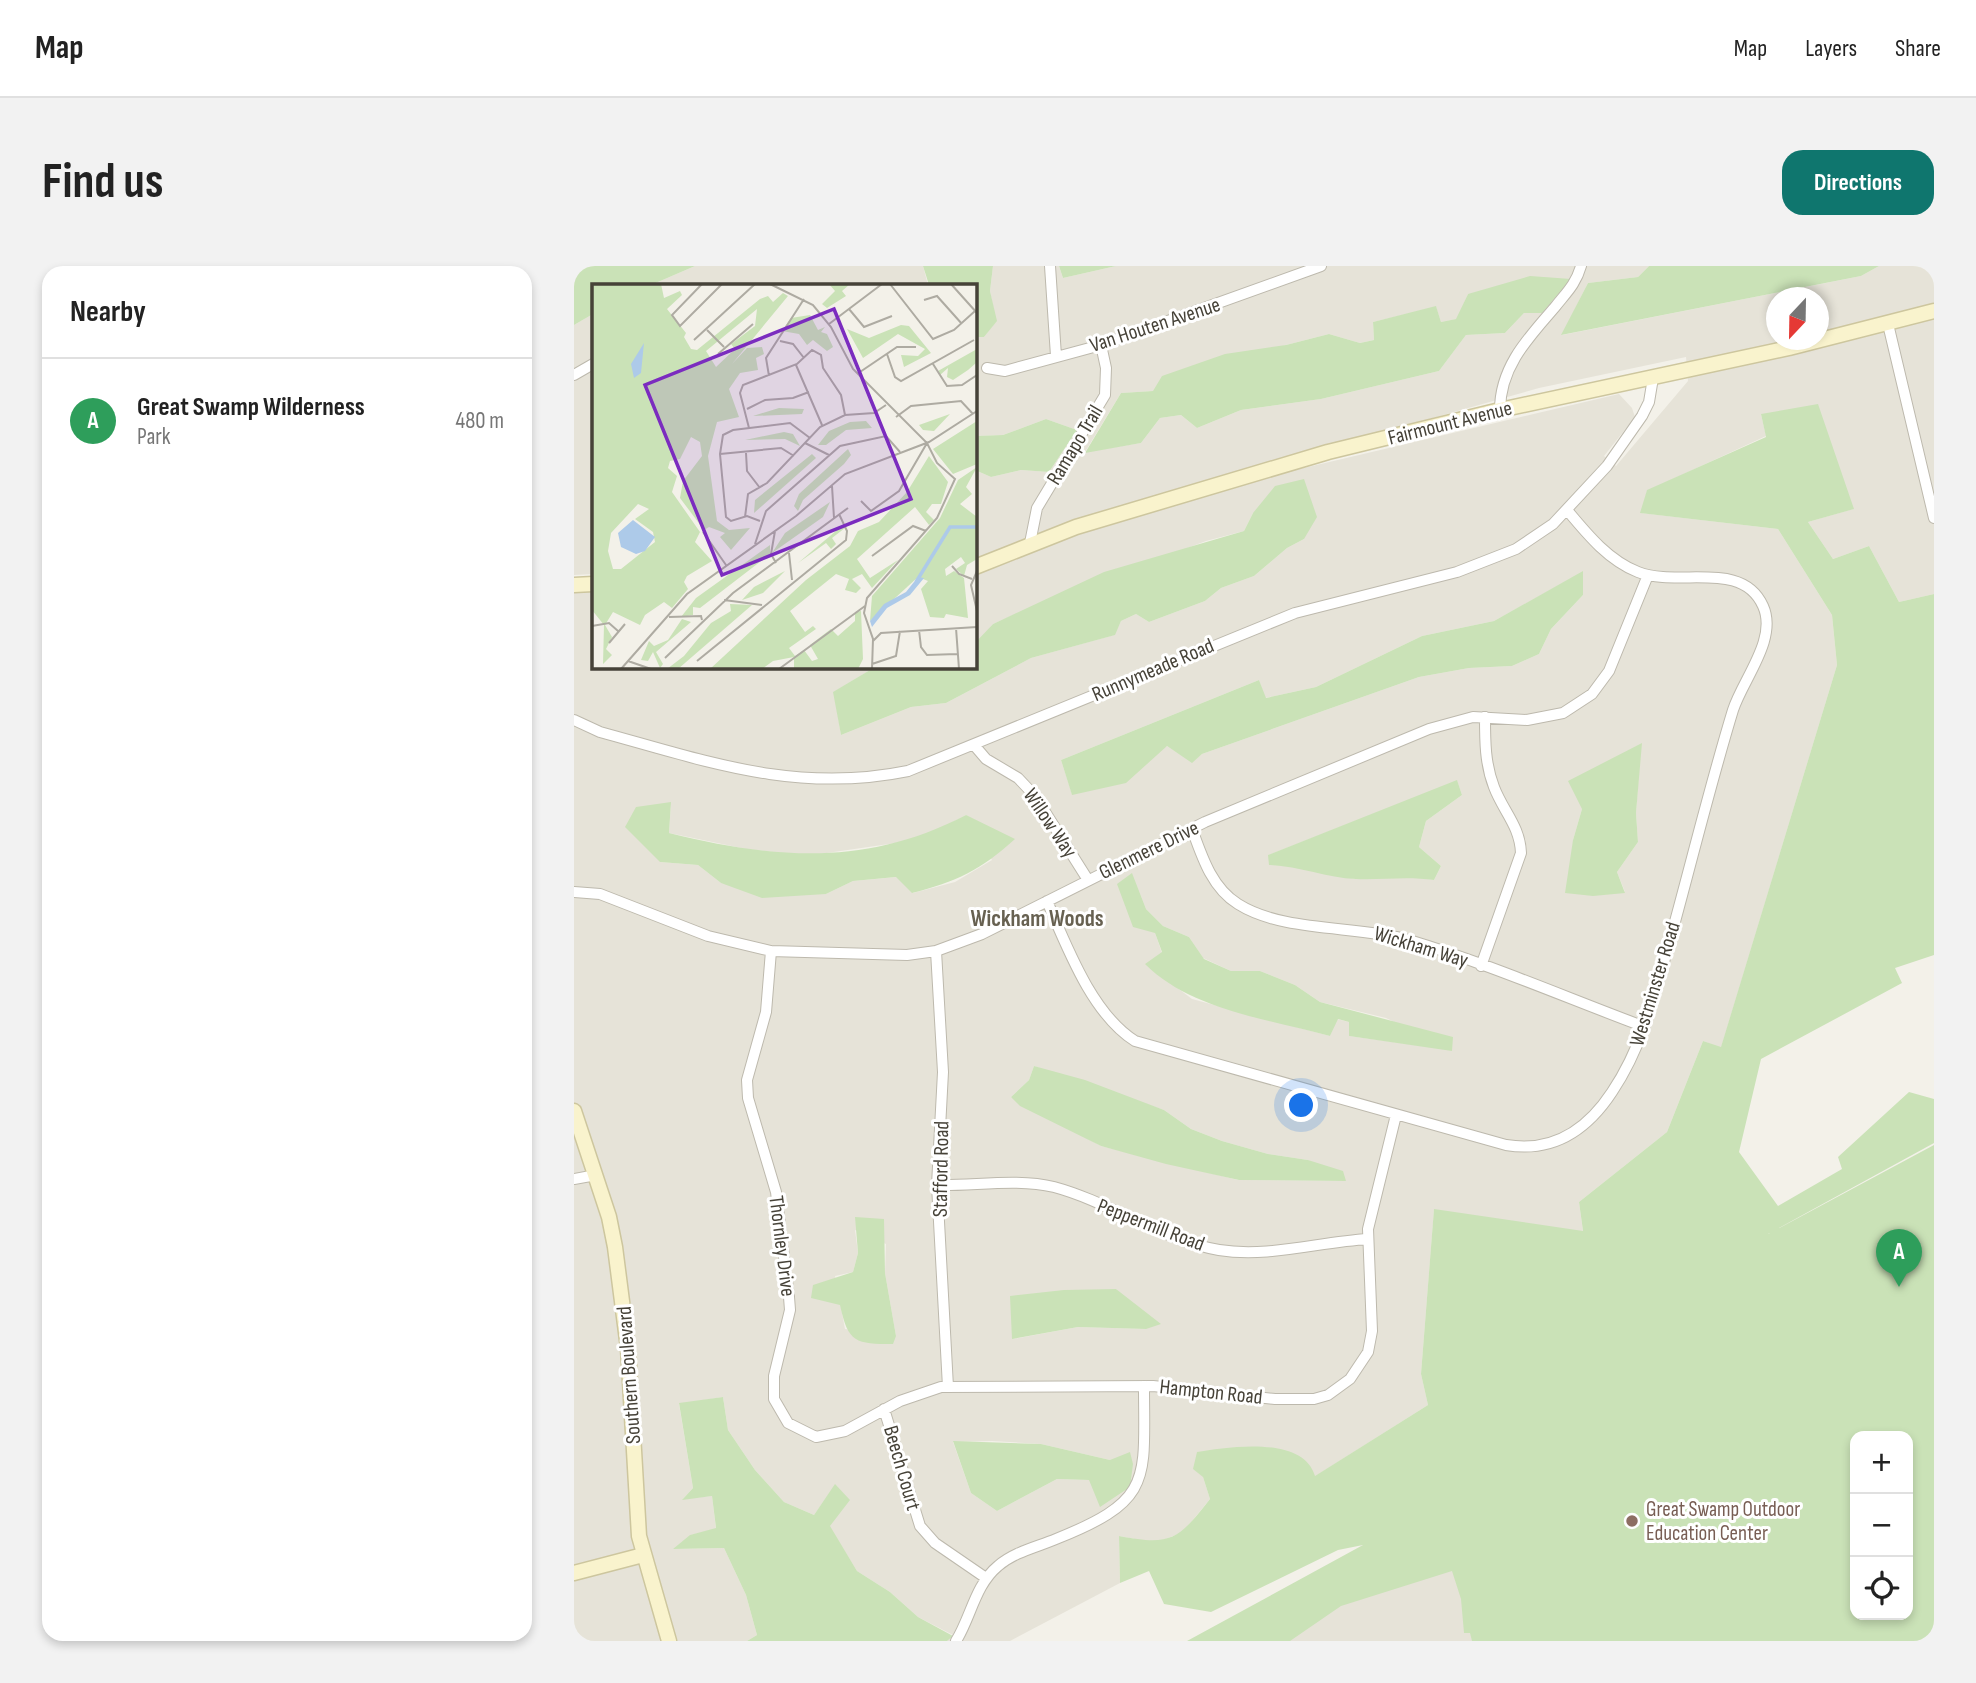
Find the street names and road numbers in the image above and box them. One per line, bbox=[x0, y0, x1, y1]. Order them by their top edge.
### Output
street label: Van Houten Avenue bbox=[1087, 292, 1223, 358]
street label: Fairmount Avenue bbox=[1385, 396, 1515, 450]
street label: Ramapo Trail bbox=[1042, 401, 1108, 489]
street label: Runnymeade Road bbox=[1088, 633, 1218, 707]
street label: Willow Way bbox=[1018, 784, 1082, 862]
street label: Glenmere Drive bbox=[1095, 815, 1203, 885]
street label: Westminster Road bbox=[1624, 919, 1686, 1049]
street label: Wickham Way bbox=[1371, 921, 1471, 973]
street label: Stafford Road bbox=[928, 1121, 954, 1217]
street label: Peppermill Road bbox=[1094, 1193, 1208, 1257]
street label: Thornley Drive bbox=[763, 1194, 801, 1298]
street label: Southern Boulevard bbox=[612, 1305, 646, 1445]
street label: Hampton Road bbox=[1158, 1374, 1264, 1410]
street label: Beech Court bbox=[878, 1423, 926, 1513]

